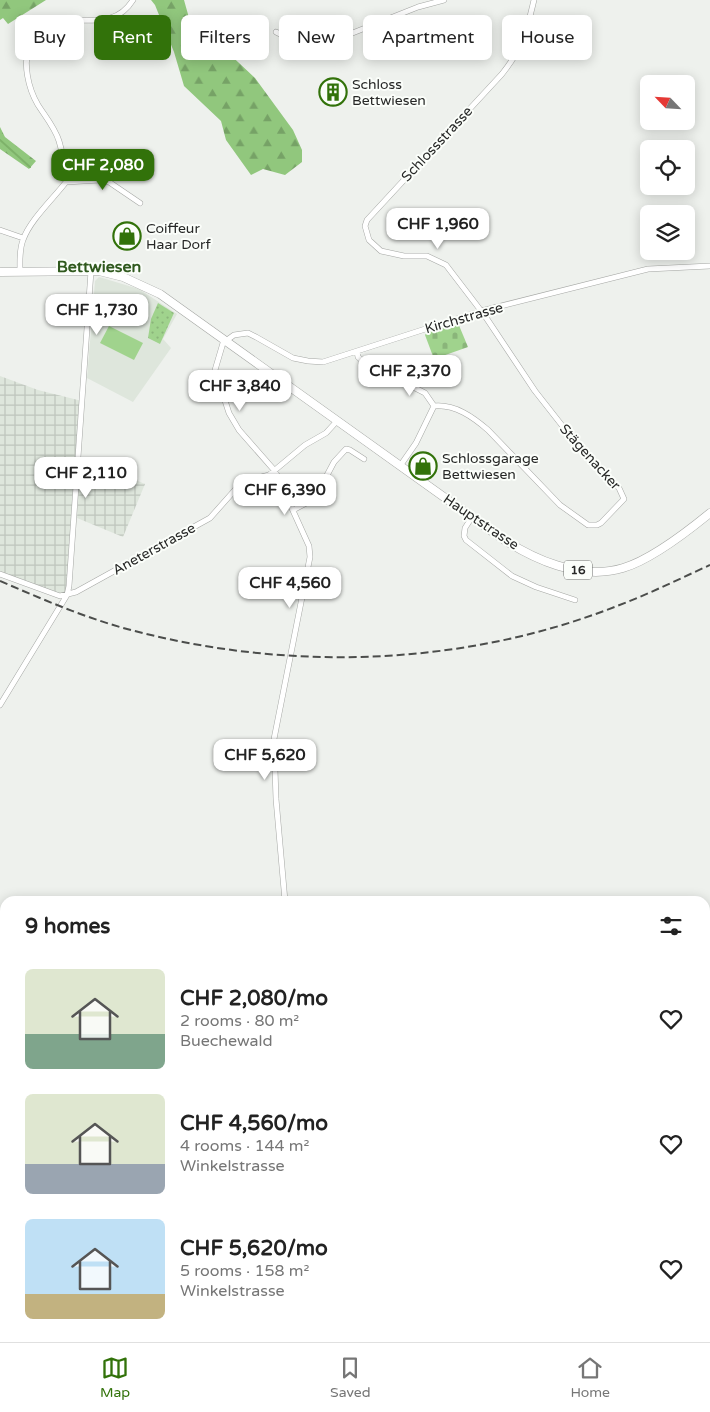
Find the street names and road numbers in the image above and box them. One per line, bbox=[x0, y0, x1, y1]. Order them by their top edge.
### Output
street label: Schlossstrasse bbox=[398, 103, 476, 185]
street label: Kirchstrasse bbox=[423, 299, 505, 337]
street label: Stägenacker bbox=[556, 420, 624, 494]
street label: Hauptstrasse bbox=[440, 490, 522, 554]
street label: Aneterstrasse bbox=[110, 519, 198, 579]
road number: 16 bbox=[564, 560, 592, 580]

